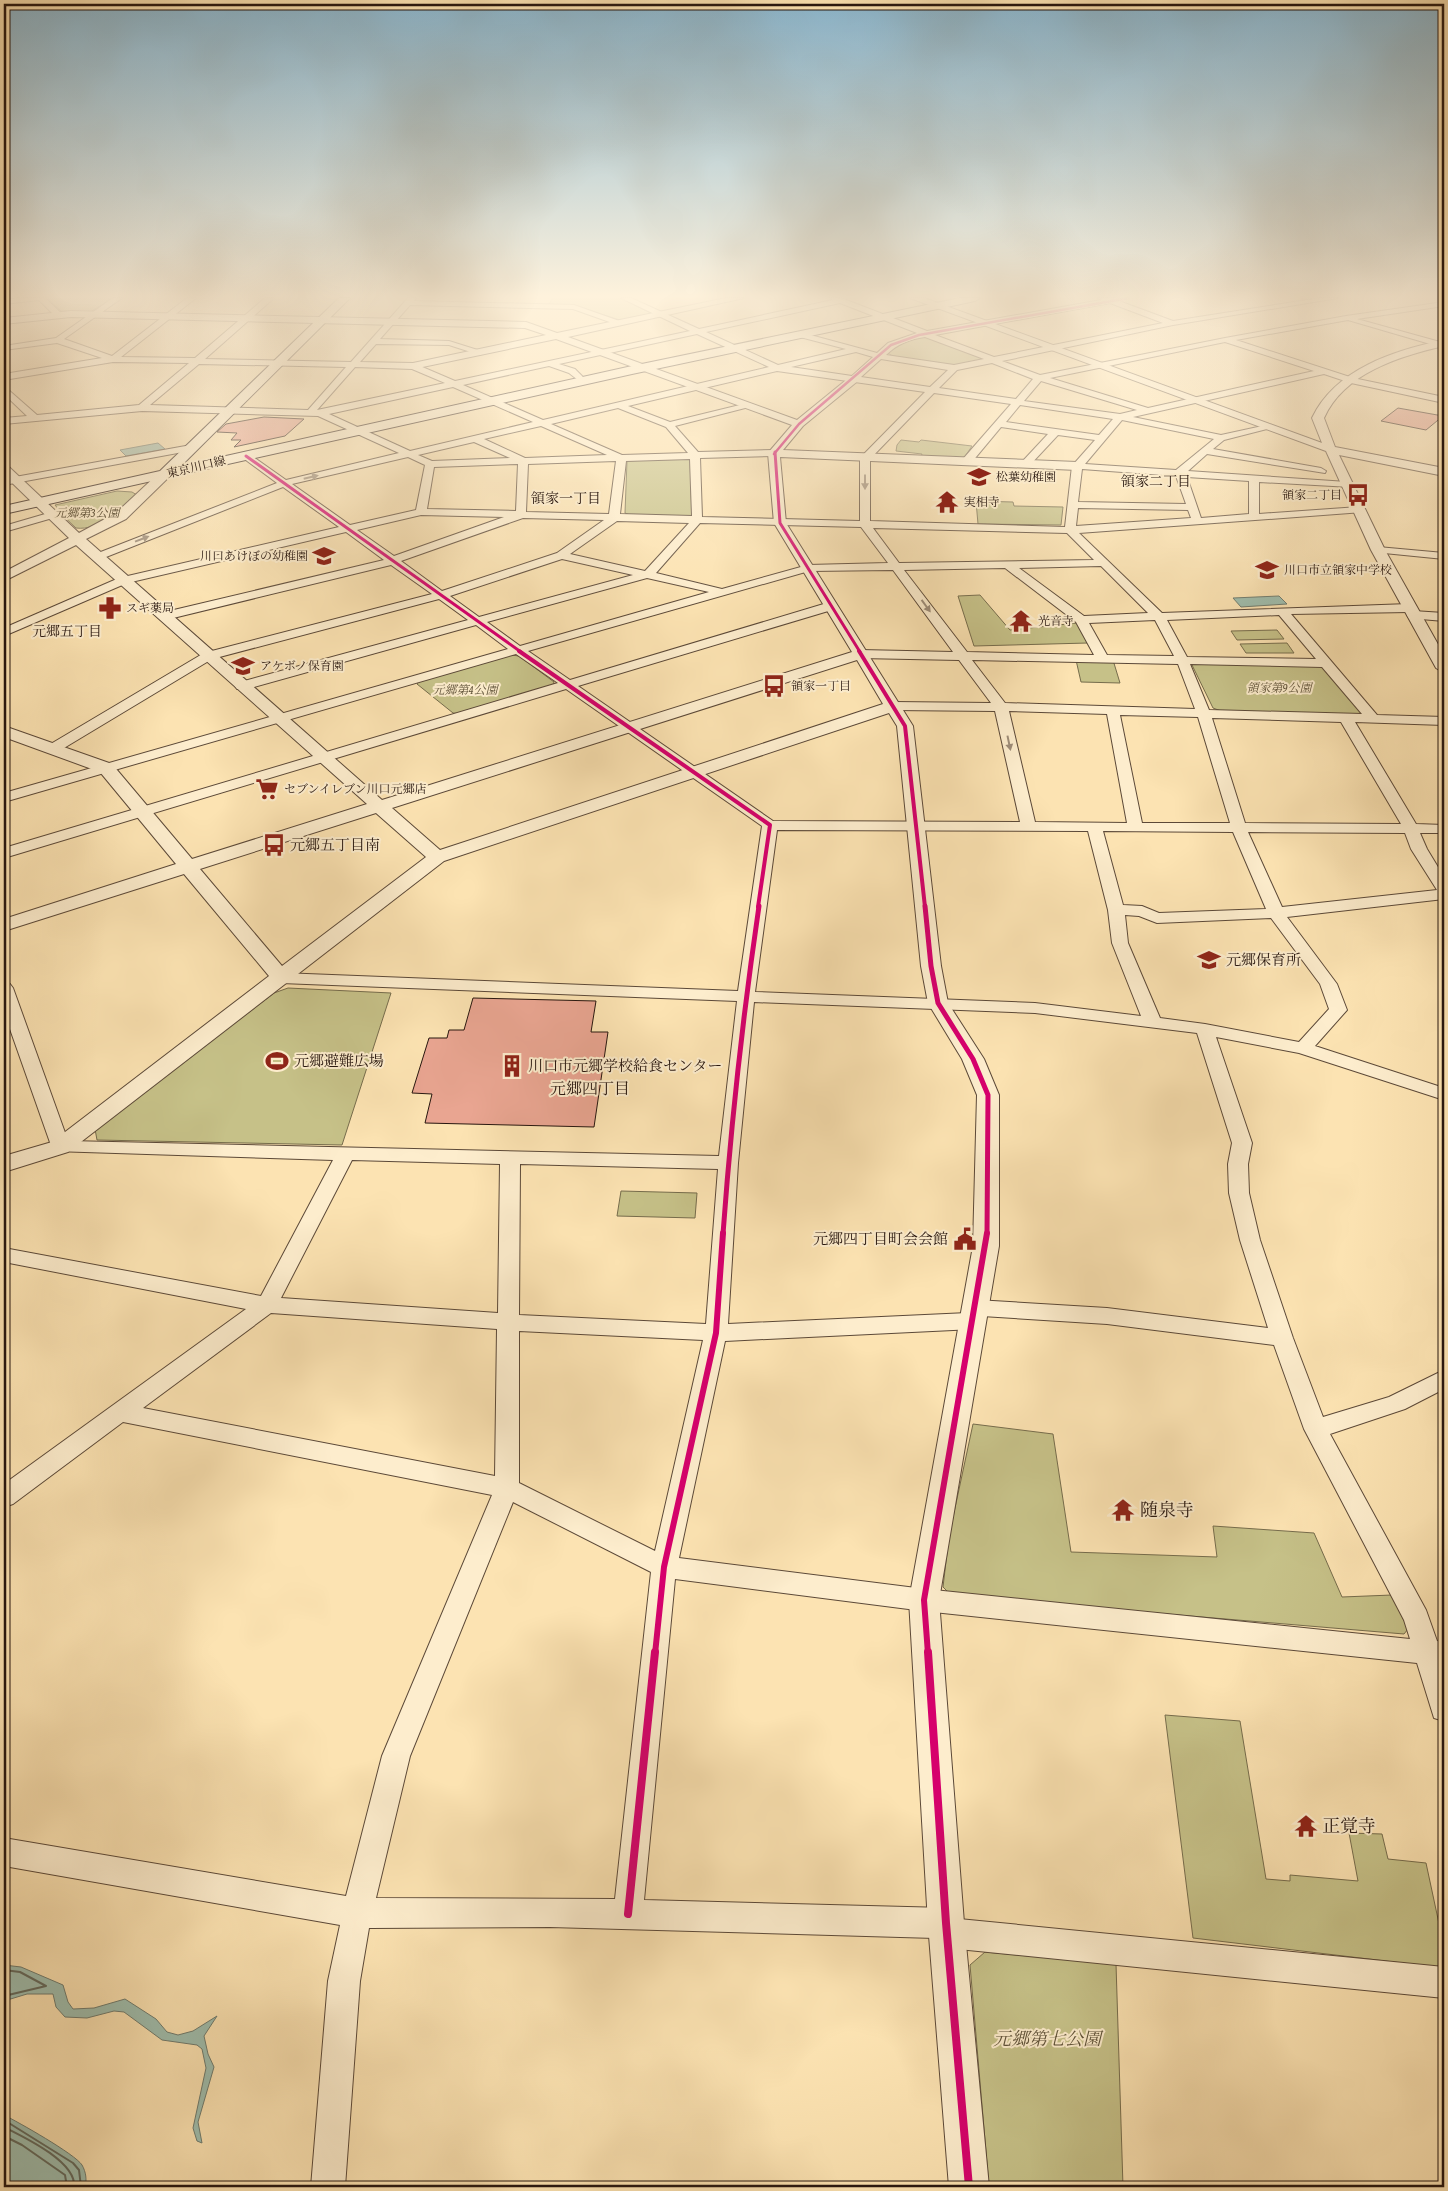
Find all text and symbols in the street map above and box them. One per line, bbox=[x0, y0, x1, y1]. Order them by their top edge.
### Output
street label: 東京川口線 bbox=[165, 451, 227, 482]
school or university icon: 松葉幼稚園 bbox=[966, 464, 992, 490]
place label: 松葉幼稚園 bbox=[996, 468, 1056, 485]
district label: 領家二丁目 bbox=[1121, 471, 1191, 491]
one-way arrow bbox=[303, 473, 318, 481]
one-way arrow bbox=[861, 475, 869, 491]
bus stop icon: 領家二丁目 bbox=[1345, 482, 1371, 508]
place label: 領家二丁目 bbox=[1282, 486, 1342, 503]
district label: 領家一丁目 bbox=[531, 488, 601, 508]
temple icon: 実相寺 bbox=[934, 489, 960, 515]
place label: 実相寺 bbox=[964, 493, 1000, 510]
park label: 元郷第3公園 bbox=[54, 504, 122, 521]
one-way arrow bbox=[135, 535, 150, 543]
school or university icon: 川口あけぼの幼稚園 bbox=[311, 543, 337, 569]
place label: 川口あけぼの幼稚園 bbox=[200, 547, 308, 564]
school or university icon: 川口市立領家中学校 bbox=[1254, 557, 1280, 583]
place label: 川口市立領家中学校 bbox=[1284, 561, 1392, 578]
pharmacy icon: スギ薬局 bbox=[97, 595, 123, 621]
place label: スギ薬局 bbox=[126, 599, 174, 616]
one-way arrow bbox=[921, 599, 932, 612]
temple icon: 光音寺 bbox=[1008, 608, 1034, 634]
place label: 光音寺 bbox=[1038, 612, 1074, 629]
district label: 元郷五丁目 bbox=[32, 621, 102, 641]
school or university icon: アケボノ保育園 bbox=[230, 653, 256, 679]
place label: アケボノ保育園 bbox=[260, 657, 344, 674]
bus stop icon: 領家一丁目 bbox=[761, 673, 787, 699]
place label: 領家一丁目 bbox=[791, 677, 851, 694]
park label: 領家第9公園 bbox=[1246, 679, 1314, 696]
park label: 元郷第4公園 bbox=[432, 681, 500, 698]
one-way arrow bbox=[1005, 736, 1013, 751]
supermarket icon: セブンイレブン川口元郷店 bbox=[254, 776, 280, 802]
place label: セブンイレブン川口元郷店 bbox=[284, 780, 426, 797]
bus stop icon: 元郷五丁目南 bbox=[261, 832, 287, 858]
place label: 元郷五丁目南 bbox=[290, 834, 380, 855]
school or university icon: 元郷保育所 bbox=[1196, 947, 1222, 973]
place label: 元郷保育所 bbox=[1226, 949, 1301, 970]
sports icon: 元郷避難広場 bbox=[264, 1048, 290, 1074]
place label: 元郷避難広場 bbox=[294, 1050, 384, 1071]
building icon: 川口市元郷学校給食センター bbox=[499, 1053, 525, 1079]
place label: 川口市元郷学校給食センター bbox=[528, 1055, 722, 1076]
district label: 元郷四丁目 bbox=[550, 1076, 630, 1100]
public building icon: 元郷四丁目町会会館 bbox=[952, 1226, 978, 1252]
place label: 元郷四丁目町会会館 bbox=[813, 1228, 948, 1249]
place label: 随泉寺 bbox=[1140, 1496, 1194, 1523]
temple icon: 随泉寺 bbox=[1110, 1497, 1136, 1523]
place label: 正覚寺 bbox=[1322, 1812, 1376, 1839]
temple icon: 正覚寺 bbox=[1293, 1813, 1319, 1839]
park label: 元郷第七公園 bbox=[993, 2025, 1104, 2052]

